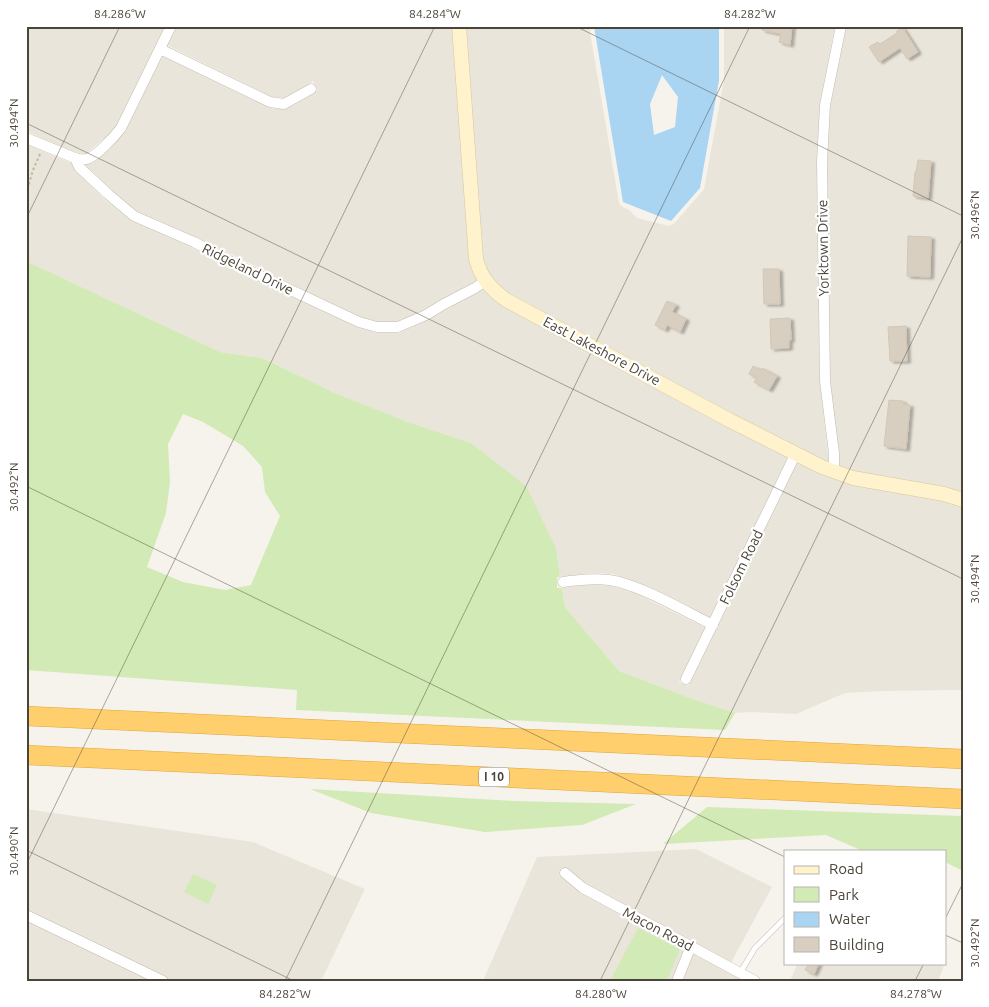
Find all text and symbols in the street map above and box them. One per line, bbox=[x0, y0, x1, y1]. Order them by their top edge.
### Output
text: 84.286°W bbox=[94, 7, 146, 20]
text: 84.284°W bbox=[409, 7, 461, 20]
text: 84.282°W bbox=[724, 7, 776, 20]
text: 30.494°N bbox=[7, 98, 20, 148]
text: 30.496°N bbox=[968, 190, 981, 240]
street label: Yorktown Drive bbox=[814, 199, 832, 297]
street label: Ridgeland Drive bbox=[200, 240, 296, 298]
street label: East Lakeshore Drive bbox=[541, 313, 663, 389]
text: 30.492°N bbox=[7, 462, 20, 512]
street label: Folsom Road bbox=[716, 527, 766, 607]
text: 30.494°N bbox=[968, 554, 981, 604]
road number: I 10 bbox=[479, 768, 509, 786]
text: 30.490°N bbox=[7, 826, 20, 876]
legend bbox=[784, 850, 946, 964]
text: Road bbox=[829, 860, 864, 877]
text: Park bbox=[829, 886, 859, 903]
street label: Macon Road bbox=[620, 904, 696, 954]
text: Water bbox=[829, 910, 870, 927]
text: 30.492°N bbox=[968, 918, 981, 968]
text: Building bbox=[829, 936, 884, 953]
text: 84.282°W bbox=[259, 987, 311, 1000]
text: 84.280°W bbox=[575, 987, 627, 1000]
text: 84.278°W bbox=[890, 987, 942, 1000]

